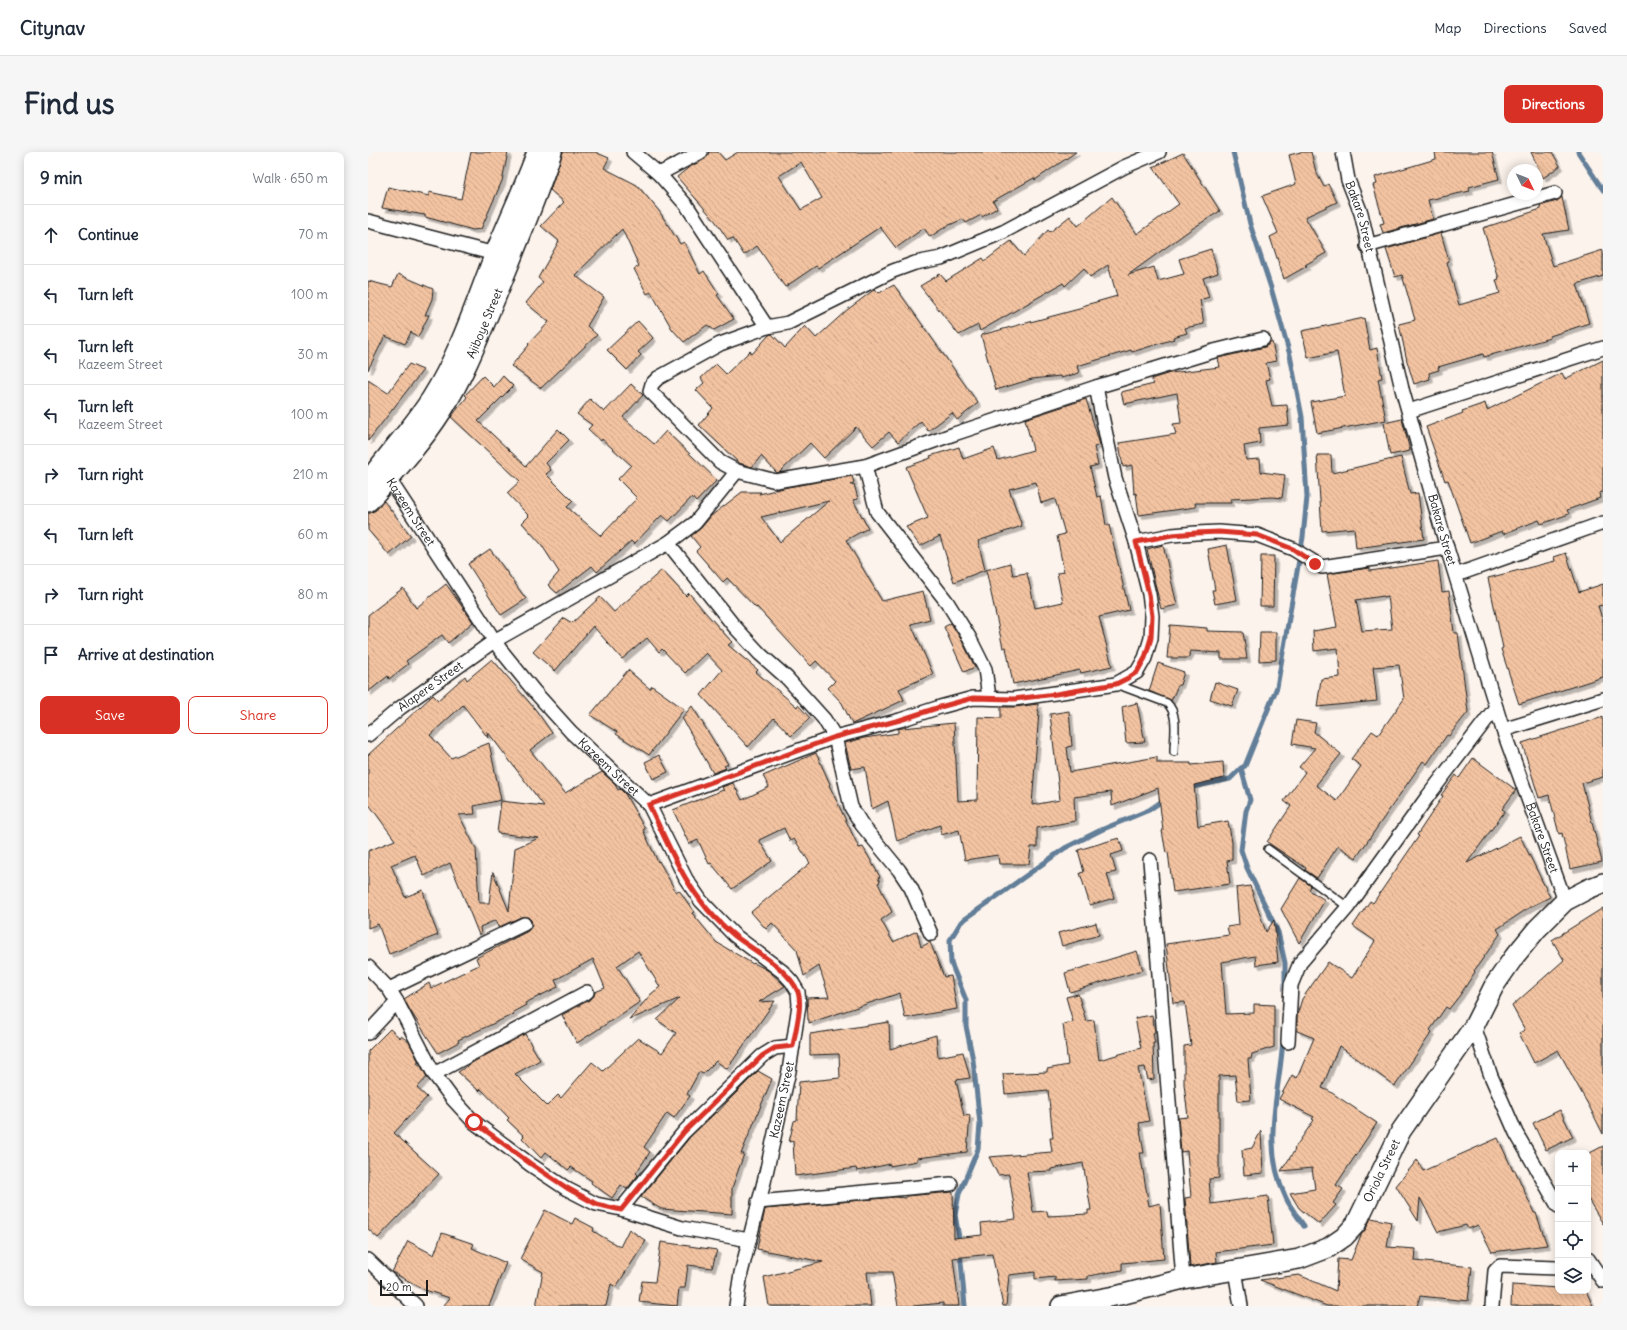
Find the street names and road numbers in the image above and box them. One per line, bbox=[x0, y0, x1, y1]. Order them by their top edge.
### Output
street label: Bakare Street bbox=[1342, 179, 1378, 253]
street label: Ajiboye Street bbox=[463, 286, 506, 361]
street label: Kazeem Street bbox=[383, 475, 439, 549]
street label: Bakare Street bbox=[1425, 492, 1460, 567]
street label: Alapere Street bbox=[394, 658, 465, 714]
street label: Kazeem Street bbox=[575, 734, 642, 799]
street label: Bakare Street bbox=[1523, 801, 1562, 875]
street label: Kazeem Street bbox=[766, 1060, 797, 1140]
street label: Oriola Street bbox=[1360, 1137, 1403, 1204]

